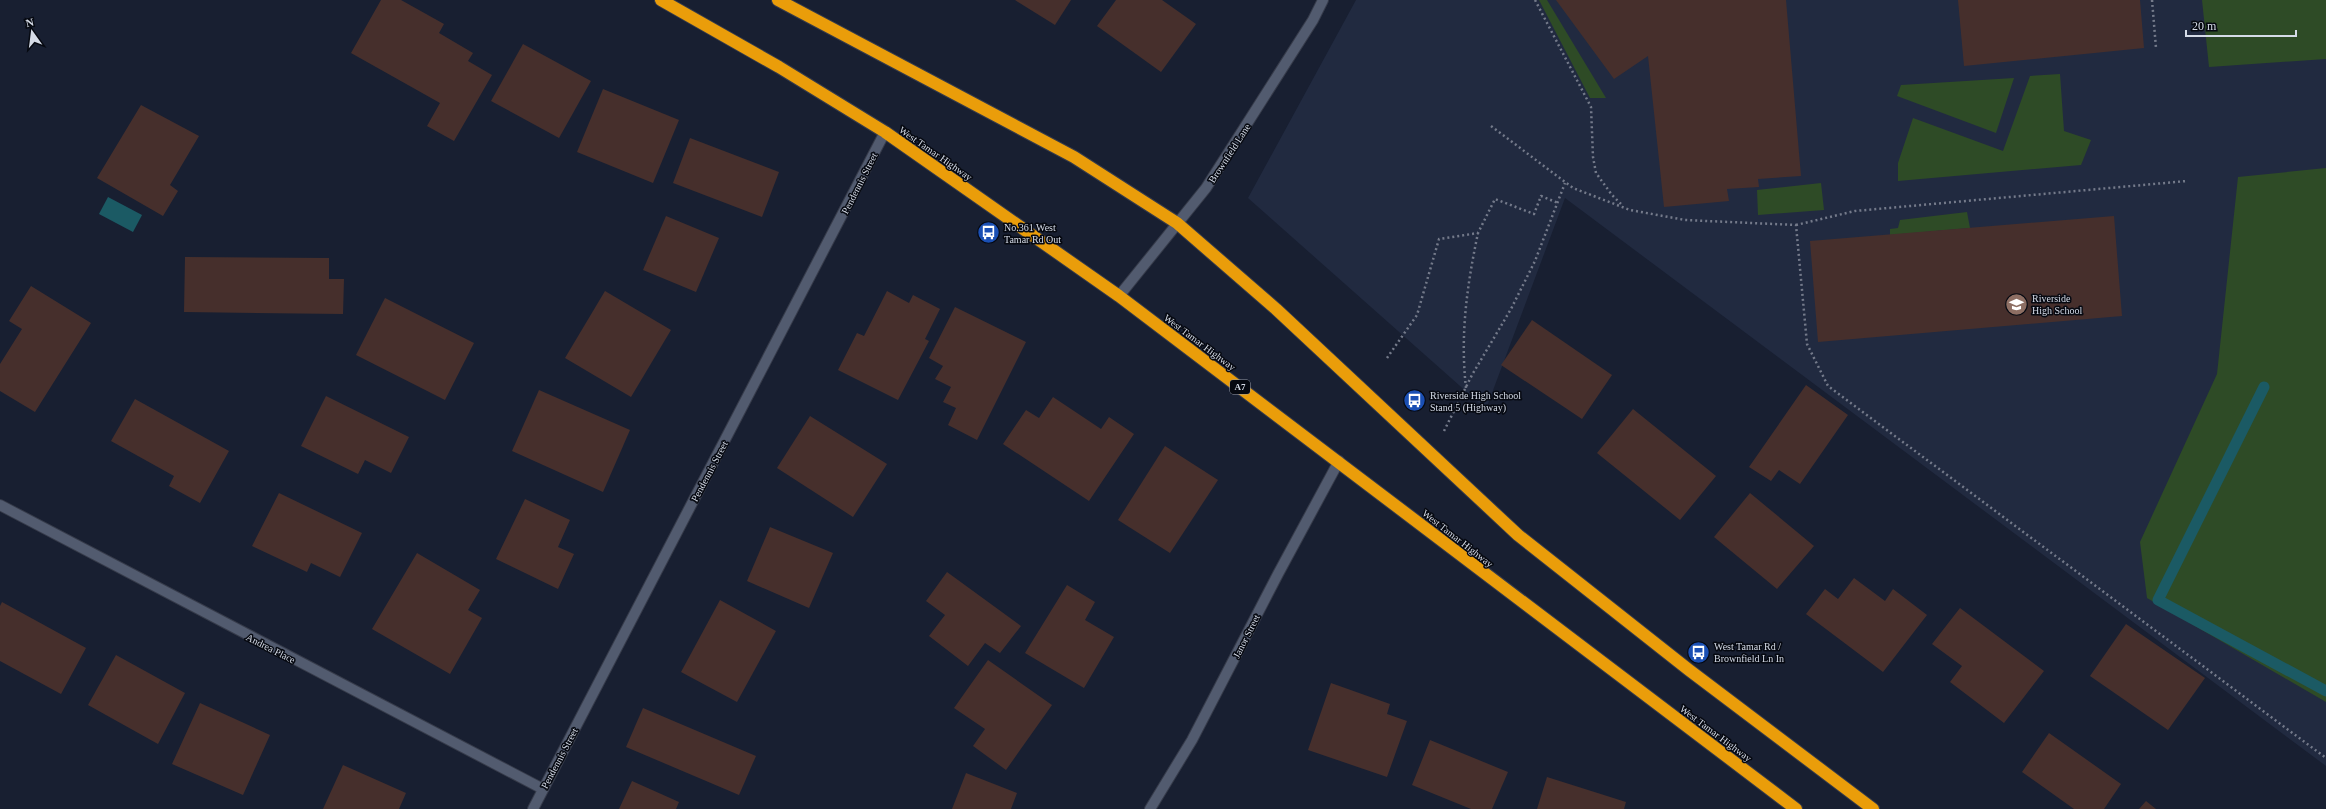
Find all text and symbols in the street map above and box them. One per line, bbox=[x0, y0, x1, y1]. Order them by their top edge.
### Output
north arrow bbox=[12, 12, 52, 52]
scale bar bbox=[2186, 12, 2296, 38]
text: N bbox=[24, 16, 35, 29]
text: 20 m bbox=[2192, 19, 2217, 33]
street label: Brownfield Lane bbox=[1206, 121, 1253, 185]
street label: West Tamar Highway bbox=[897, 124, 974, 183]
street label: Pendennis Street bbox=[839, 151, 880, 216]
bus stop icon: No.361 West Tamar Rd Out bbox=[975, 220, 1001, 246]
place label: No.361 West Tamar Rd Out bbox=[1004, 222, 1061, 245]
school or university icon: Riverside High School bbox=[2003, 291, 2029, 317]
place label: Riverside High School bbox=[2032, 293, 2083, 316]
street label: West Tamar Highway bbox=[1162, 312, 1238, 373]
road number: A7 bbox=[1230, 380, 1250, 394]
bus stop icon: Riverside High School Stand 5 (Highway) bbox=[1401, 388, 1427, 414]
place label: Riverside High School Stand 5 (Highway) bbox=[1430, 390, 1521, 414]
street label: Pendennis Street bbox=[689, 439, 730, 503]
street label: West Tamar Highway bbox=[1420, 507, 1495, 569]
street label: Janor Street bbox=[1231, 612, 1262, 660]
street label: Andrea Place bbox=[244, 631, 298, 666]
bus stop icon: West Tamar Rd / Brownfield Ln In bbox=[1686, 639, 1712, 665]
place label: West Tamar Rd / Brownfield Ln In bbox=[1714, 641, 1784, 664]
street label: West Tamar Highway bbox=[1678, 703, 1754, 764]
street label: Pendennis Street bbox=[539, 726, 580, 790]

